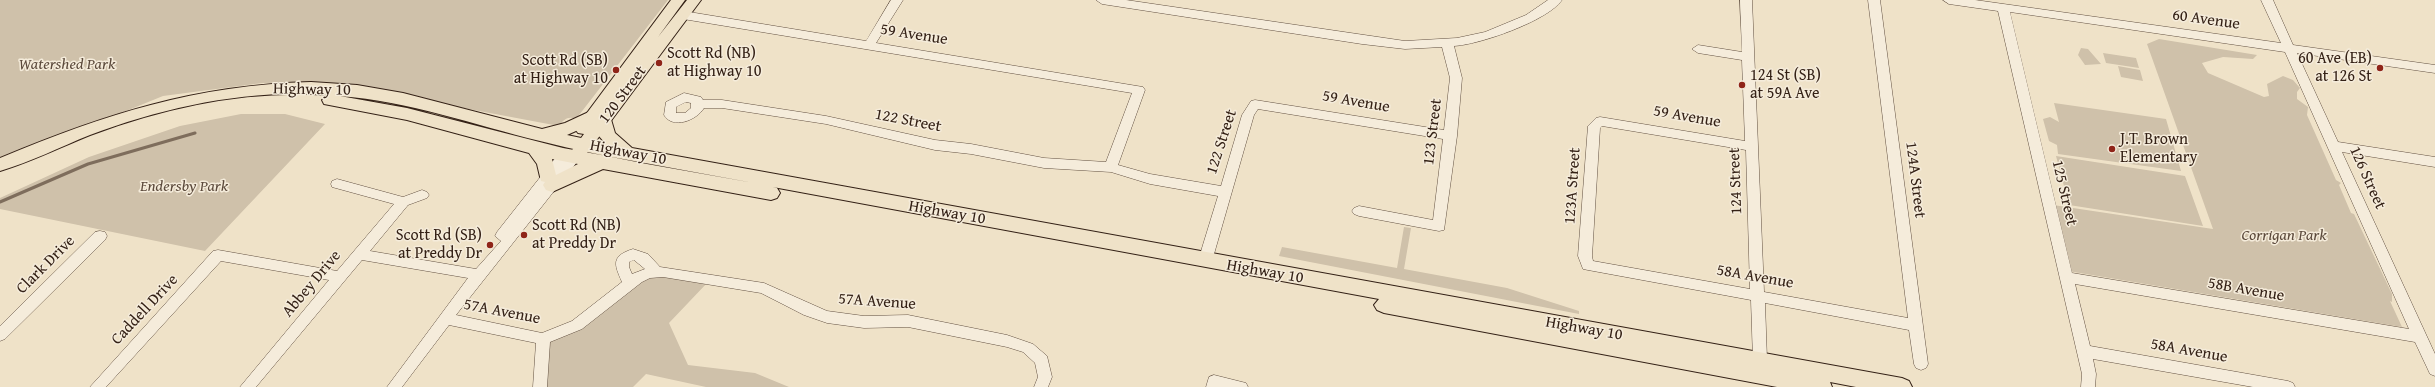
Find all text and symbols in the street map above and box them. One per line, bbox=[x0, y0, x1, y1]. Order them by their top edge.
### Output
street label: 60 Avenue bbox=[2171, 6, 2241, 34]
street label: 59 Avenue bbox=[879, 20, 949, 50]
place label: Scott Rd (NB) at Highway 10 bbox=[667, 44, 761, 82]
place label: 60 Ave (EB) at 126 St bbox=[2298, 49, 2372, 87]
place label: Scott Rd (SB) at Highway 10 bbox=[514, 51, 608, 89]
park label: Watershed Park bbox=[19, 55, 115, 75]
marker: Scott Rd (NB) at Highway 10 bbox=[654, 58, 664, 68]
street label: 120 Street bbox=[595, 62, 651, 128]
marker: 60 Ave (EB) at 126 St bbox=[2375, 63, 2385, 73]
marker: Scott Rd (SB) at Highway 10 bbox=[611, 65, 621, 75]
place label: 124 St (SB) at 59A Ave bbox=[1750, 66, 1821, 104]
street label: Highway 10 bbox=[273, 80, 351, 100]
marker: 124 St (SB) at 59A Ave bbox=[1737, 80, 1747, 90]
street label: 59 Avenue bbox=[1321, 87, 1391, 117]
street label: 123 Street bbox=[1419, 98, 1447, 166]
street label: 59 Avenue bbox=[1652, 102, 1722, 132]
street label: 122 Street bbox=[873, 105, 943, 137]
street label: 122 Street bbox=[1203, 107, 1241, 177]
place label: J.T. Brown Elementary bbox=[2120, 130, 2197, 168]
street label: Highway 10 bbox=[588, 136, 668, 170]
street label: 124A Street bbox=[1901, 141, 1929, 219]
street label: 126 Street bbox=[2345, 143, 2389, 213]
marker: J.T. Brown Elementary bbox=[2107, 144, 2117, 154]
street label: 123A Street bbox=[1561, 147, 1585, 225]
street label: 124 Street bbox=[1725, 147, 1747, 215]
street label: 125 Street bbox=[2047, 158, 2081, 228]
park label: Endersby Park bbox=[140, 177, 228, 197]
street label: Highway 10 bbox=[907, 197, 987, 229]
place label: Scott Rd (NB) at Preddy Dr bbox=[532, 216, 621, 254]
place label: Scott Rd (SB) at Preddy Dr bbox=[396, 226, 482, 264]
park label: Corrigan Park bbox=[2241, 226, 2327, 246]
marker: Scott Rd (NB) at Preddy Dr bbox=[519, 230, 529, 240]
street label: Clark Drive bbox=[13, 232, 79, 298]
marker: Scott Rd (SB) at Preddy Dr bbox=[485, 240, 495, 250]
street label: Abbey Drive bbox=[279, 247, 345, 321]
street label: Highway 10 bbox=[1225, 256, 1305, 288]
street label: 58A Avenue bbox=[1715, 261, 1795, 293]
street label: Caddell Drive bbox=[108, 271, 182, 349]
street label: 58B Avenue bbox=[2206, 274, 2286, 306]
street label: 57A Avenue bbox=[838, 290, 916, 314]
street label: 57A Avenue bbox=[462, 295, 542, 329]
street label: Highway 10 bbox=[1544, 313, 1624, 345]
street label: 58A Avenue bbox=[2149, 335, 2229, 367]

